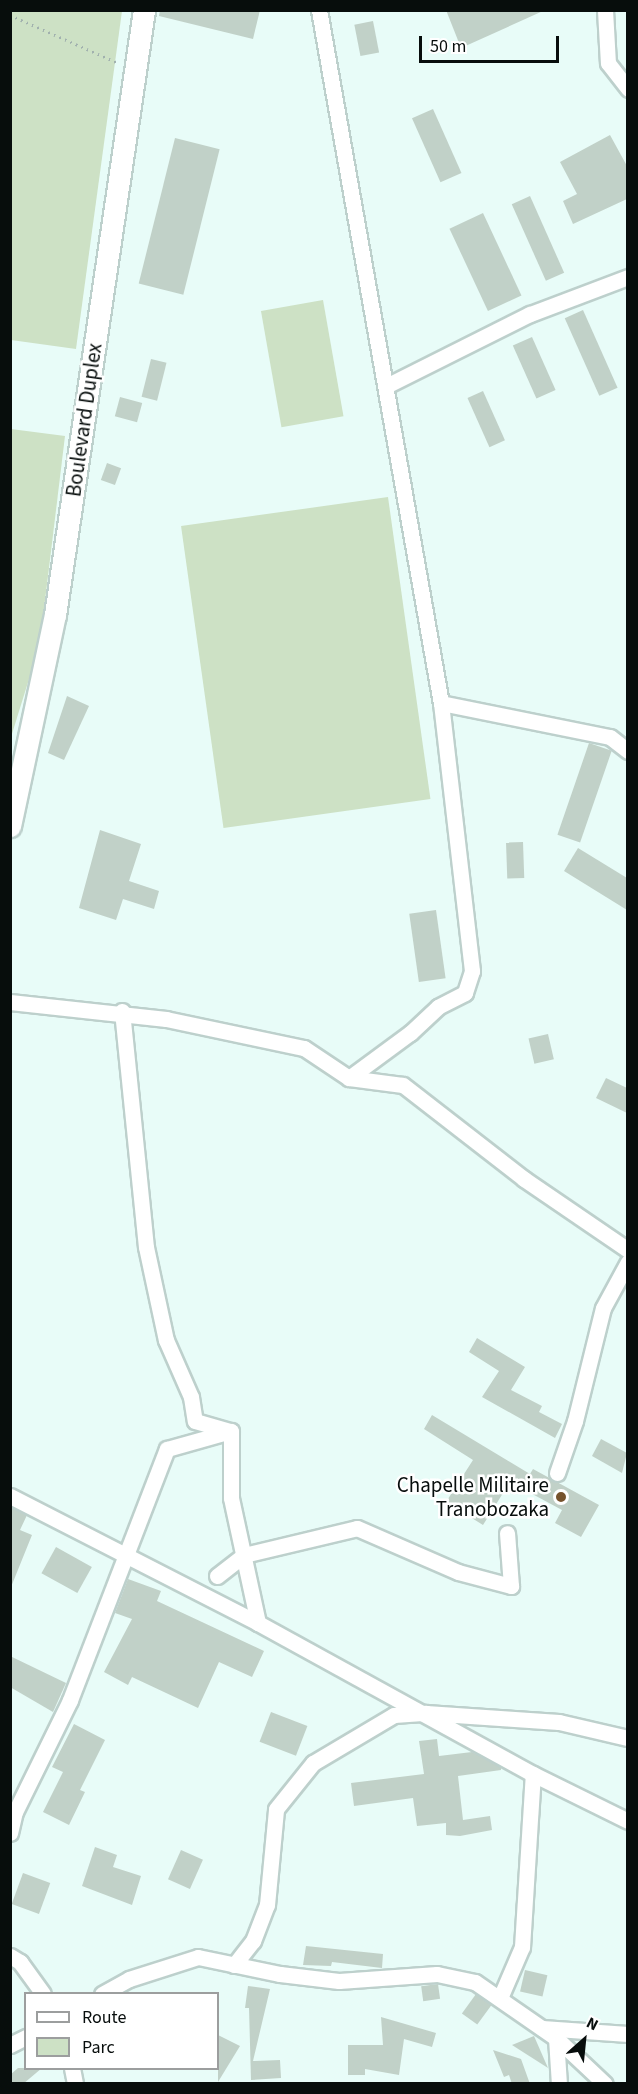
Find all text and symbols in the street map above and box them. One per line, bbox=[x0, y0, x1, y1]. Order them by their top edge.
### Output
scale bar bbox=[422, 24, 562, 62]
text: 50 m bbox=[430, 34, 466, 59]
street label: Boulevard Duplex bbox=[61, 342, 107, 498]
place label: Chapelle Militaire Tranobozaka bbox=[397, 1472, 549, 1522]
marker: Chapelle Militaire Tranobozaka bbox=[554, 1490, 568, 1504]
legend bbox=[24, 1992, 219, 2070]
text: Route bbox=[82, 2005, 126, 2030]
north arrow bbox=[554, 2010, 614, 2070]
text: N bbox=[582, 2012, 602, 2036]
text: Parc bbox=[82, 2035, 115, 2060]

